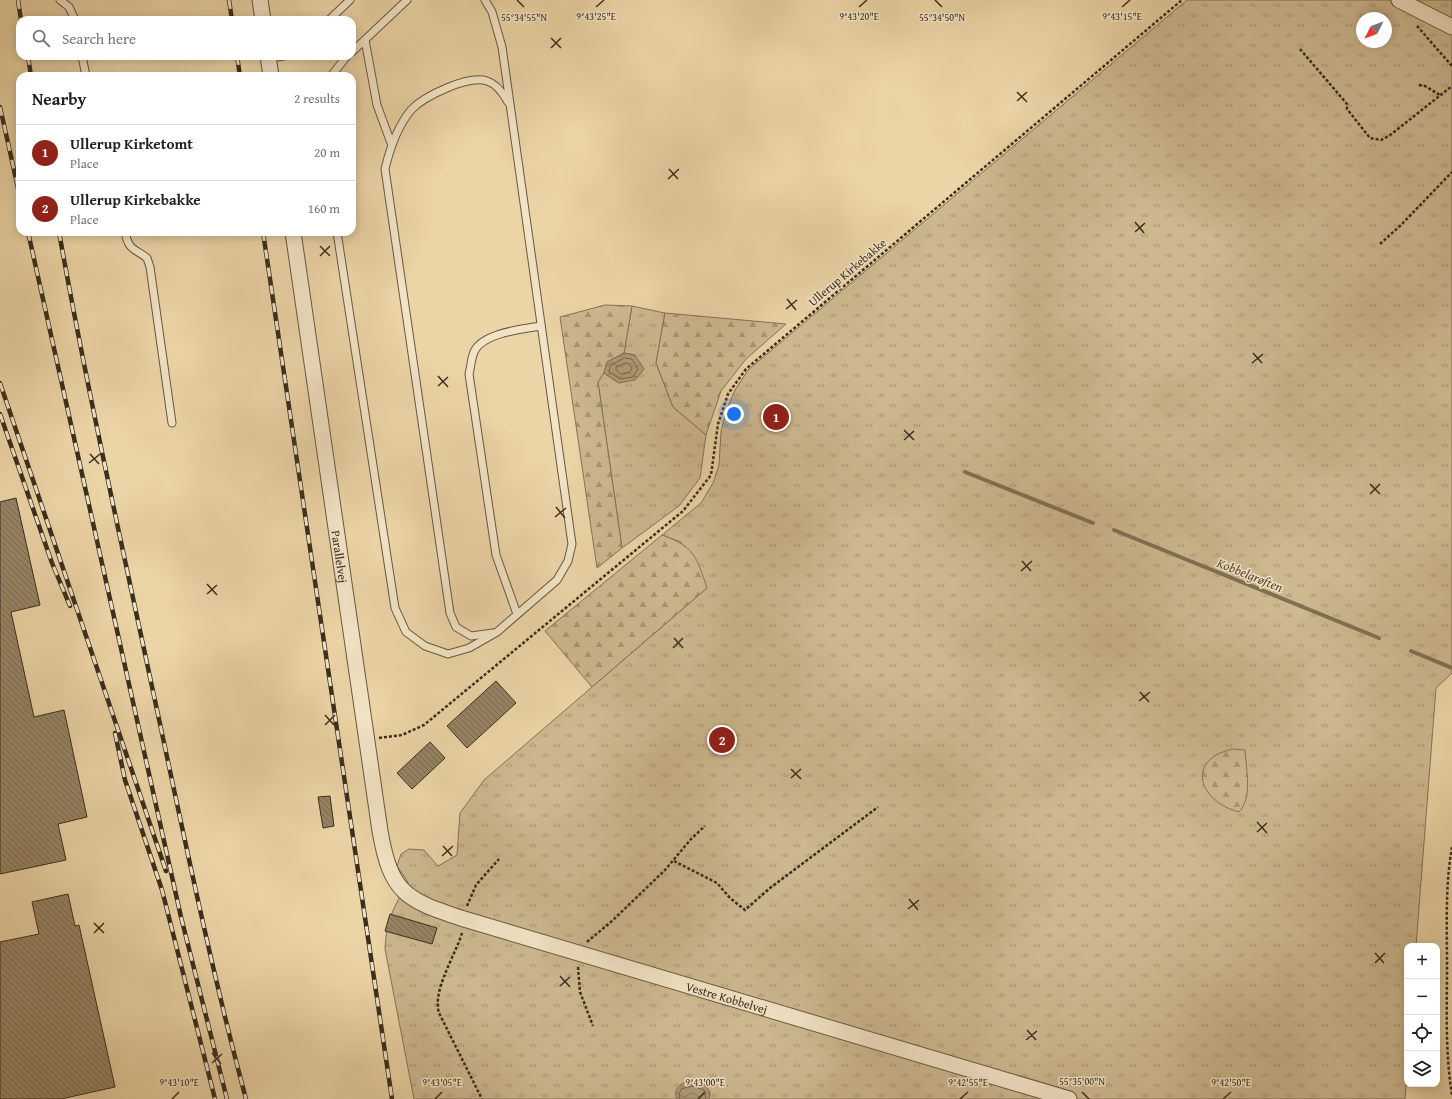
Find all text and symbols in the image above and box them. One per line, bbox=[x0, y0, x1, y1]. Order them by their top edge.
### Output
text: 9°43'25"E bbox=[576, 9, 616, 24]
text: 9°43'20"E bbox=[839, 9, 879, 24]
text: 9°43'15"E bbox=[1102, 9, 1142, 24]
text: 55°34'55"N bbox=[501, 10, 547, 25]
text: 55°34'50"N bbox=[919, 10, 965, 25]
north arrow bbox=[1356, 12, 1392, 48]
search box bbox=[16, 16, 356, 60]
icon: search bbox=[30, 27, 52, 49]
text: Search here bbox=[62, 28, 136, 49]
text: Nearby bbox=[32, 86, 86, 111]
text: 2 results bbox=[294, 89, 340, 108]
text: Ullerup Kirketomt bbox=[70, 133, 193, 154]
text: 1 bbox=[42, 143, 48, 162]
text: 20 m bbox=[314, 143, 340, 162]
text: Place bbox=[70, 154, 99, 173]
text: Ullerup Kirkebakke bbox=[70, 189, 201, 210]
text: 2 bbox=[42, 199, 48, 218]
text: 160 m bbox=[308, 199, 340, 218]
text: Place bbox=[70, 210, 99, 229]
street label: Ullerup Kirkebakke bbox=[804, 234, 890, 310]
pin: 1 bbox=[763, 402, 789, 432]
your location bbox=[724, 404, 744, 424]
street label: Parallelvej bbox=[328, 529, 352, 584]
water label: Kobbelgrøften bbox=[1213, 553, 1286, 597]
pin: 2 bbox=[709, 725, 735, 755]
map controls bbox=[1404, 943, 1440, 1087]
button: + bbox=[1404, 943, 1440, 979]
street label: Vestre Kobbelvej bbox=[684, 977, 770, 1017]
button: − bbox=[1404, 979, 1440, 1015]
button: locate bbox=[1404, 1015, 1440, 1051]
button: layers bbox=[1404, 1051, 1440, 1087]
text: 55°35'00"N bbox=[1059, 1074, 1105, 1089]
text: 9°43'10"E bbox=[159, 1075, 199, 1090]
text: 9°43'05"E bbox=[422, 1075, 462, 1090]
text: 9°43'00"E bbox=[685, 1075, 725, 1090]
text: 9°42'55"E bbox=[948, 1075, 988, 1090]
text: 9°42'50"E bbox=[1211, 1075, 1251, 1090]

